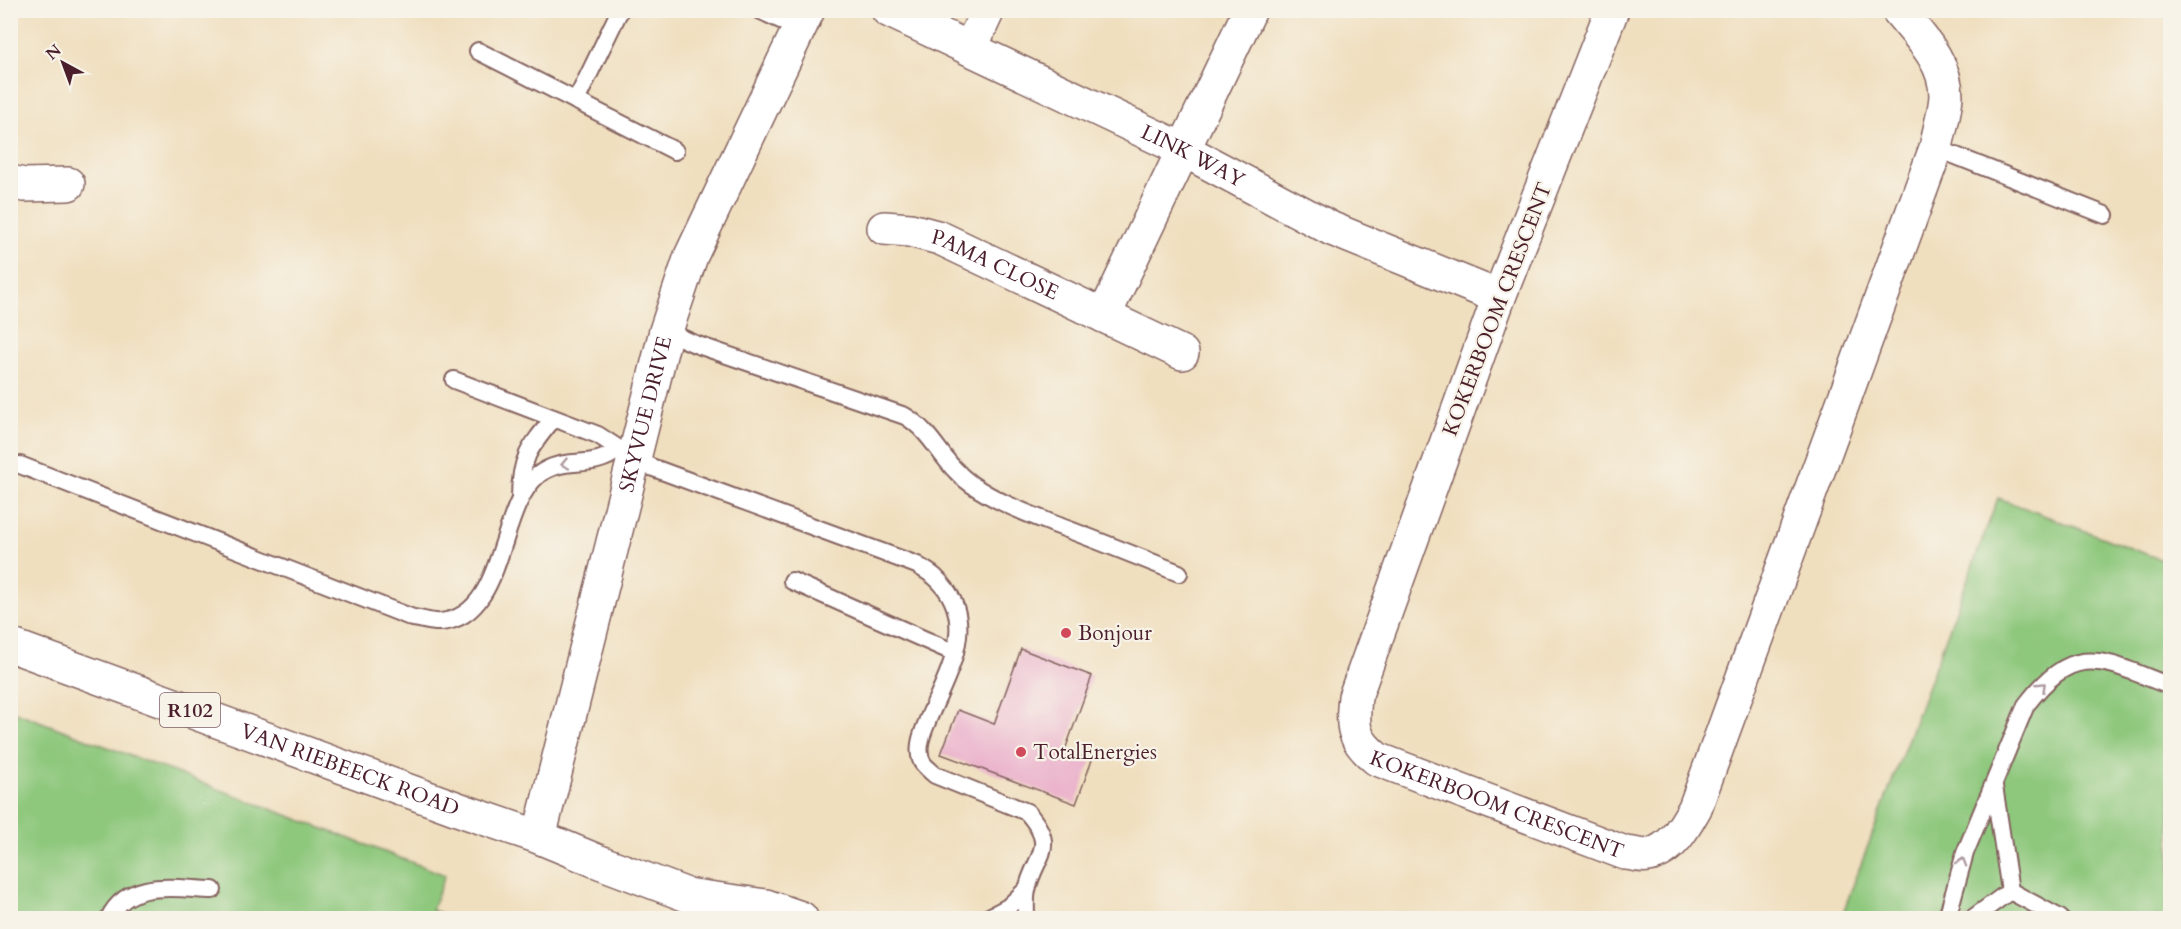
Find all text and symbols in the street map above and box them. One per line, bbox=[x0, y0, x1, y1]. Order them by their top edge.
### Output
north arrow bbox=[33, 33, 93, 93]
text: N bbox=[41, 40, 66, 65]
street label: LINK WAY bbox=[1136, 118, 1250, 195]
street label: KOKERBOOM CRESCENT bbox=[1436, 178, 1559, 440]
street label: PAMA CLOSE bbox=[928, 222, 1063, 307]
street label: SKYVUE DRIVE bbox=[612, 333, 679, 495]
one-way arrow bbox=[560, 457, 570, 470]
place label: Bonjour bbox=[1078, 619, 1152, 648]
marker: Bonjour bbox=[1059, 626, 1073, 640]
one-way arrow bbox=[2036, 682, 2046, 693]
road number: R102 bbox=[160, 693, 220, 727]
street label: VAN RIEBEECK ROAD bbox=[236, 717, 463, 823]
place label: TotalEnergies bbox=[1033, 738, 1157, 767]
street label: KOKERBOOM CRESCENT bbox=[1366, 744, 1628, 866]
marker: TotalEnergies bbox=[1014, 745, 1028, 759]
one-way arrow bbox=[1955, 857, 1967, 868]

